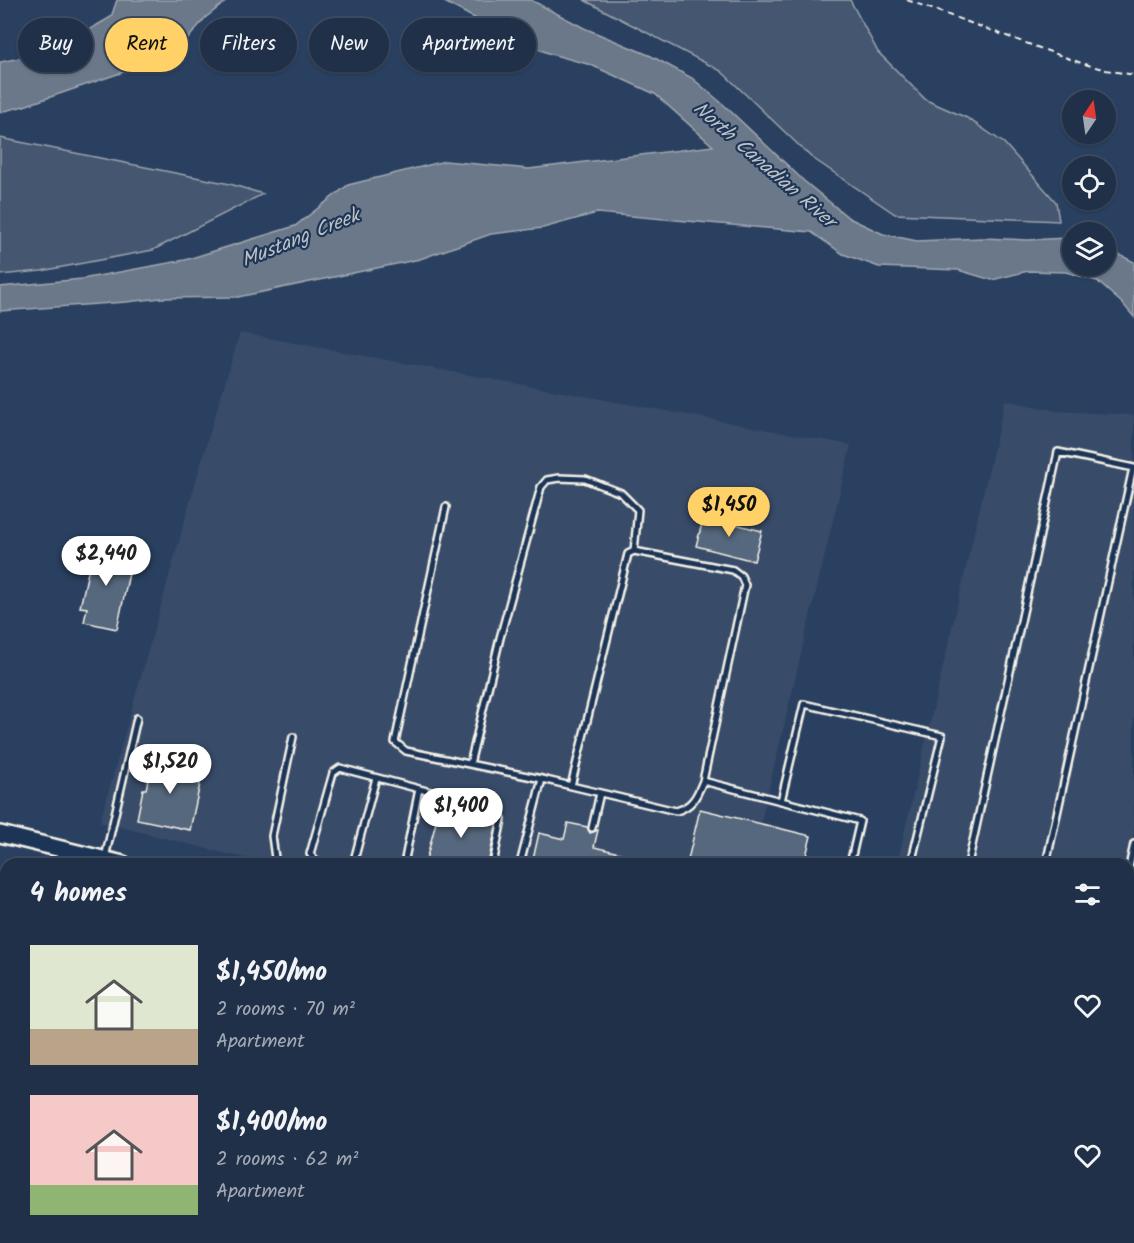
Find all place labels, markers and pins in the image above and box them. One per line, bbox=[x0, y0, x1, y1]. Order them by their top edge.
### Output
pin: $1,450 bbox=[680, 487, 778, 538]
pin: $2,440 bbox=[57, 536, 155, 587]
pin: $1,520 bbox=[121, 744, 219, 795]
pin: $1,400 bbox=[412, 788, 510, 839]

